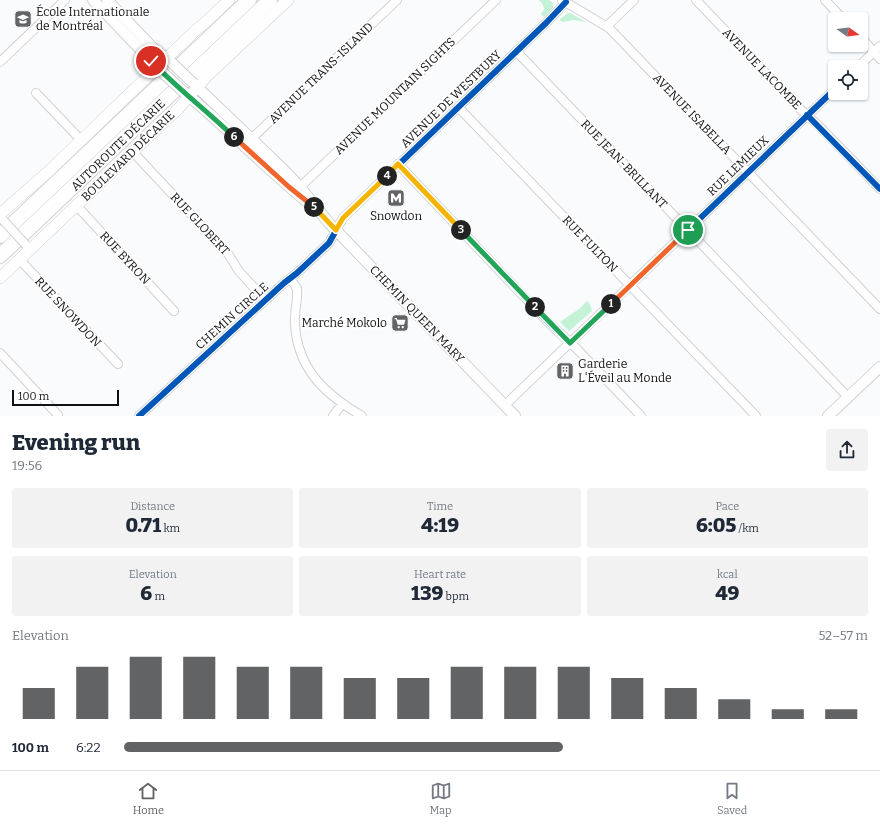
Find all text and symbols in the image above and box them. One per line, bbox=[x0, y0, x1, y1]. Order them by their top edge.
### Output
place label: École Internationale de Montréal bbox=[36, 4, 149, 33]
school or university icon: École Internationale de Montréal bbox=[13, 9, 33, 29]
north arrow bbox=[828, 12, 868, 52]
map controls bbox=[828, 12, 868, 100]
street label: AVENUE TRANS-ISLAND bbox=[266, 20, 376, 126]
street label: AVENUE LACOMBE bbox=[720, 25, 804, 113]
street label: AVENUE MOUNTAIN SIGHTS bbox=[332, 35, 458, 157]
pin bbox=[134, 44, 168, 78]
street label: AVENUE DE WESTBURY bbox=[398, 47, 504, 151]
icon: check bbox=[140, 50, 162, 72]
button: locate bbox=[828, 60, 868, 100]
street label: AVENUE ISABELLA bbox=[650, 71, 734, 157]
street label: AUTOROUTE DÉCARIE bbox=[67, 96, 168, 194]
street label: BOULEVARD DÉCARIE bbox=[78, 107, 178, 204]
street label: RUE JEAN-BRILLANT bbox=[578, 117, 670, 211]
pin: 6 bbox=[224, 127, 244, 147]
text: 6 bbox=[231, 130, 237, 143]
street label: RUE LEMIEUX bbox=[704, 133, 772, 199]
pin: 4 bbox=[377, 166, 397, 186]
text: 4 bbox=[384, 169, 390, 182]
metro station icon: Snowdon bbox=[386, 188, 406, 208]
street label: RUE GLOBERT bbox=[168, 190, 232, 258]
pin: 5 bbox=[304, 197, 324, 217]
text: 5 bbox=[311, 200, 317, 213]
place label: Snowdon bbox=[370, 209, 422, 223]
street label: RUE FULTON bbox=[560, 213, 621, 276]
pin bbox=[671, 213, 705, 247]
icon: arrive bbox=[677, 219, 699, 241]
pin: 3 bbox=[451, 220, 471, 240]
text: 3 bbox=[458, 223, 464, 236]
street label: RUE BYRON bbox=[97, 229, 153, 288]
street label: CHEMIN QUEEN MARY bbox=[367, 262, 467, 366]
street label: RUE SNOWDON bbox=[32, 274, 104, 350]
street label: CHEMIN CIRCLE bbox=[193, 280, 271, 352]
pin: 1 bbox=[601, 294, 621, 314]
pin: 2 bbox=[525, 297, 545, 317]
text: 1 bbox=[609, 297, 613, 310]
text: 2 bbox=[532, 300, 538, 313]
supermarket icon: Marché Mokolo bbox=[390, 313, 410, 333]
place label: Marché Mokolo bbox=[302, 316, 387, 330]
place label: Garderie L'Éveil au Monde bbox=[578, 357, 672, 385]
building icon: Garderie L'Éveil au Monde bbox=[555, 361, 575, 381]
scale bar bbox=[12, 388, 119, 407]
text: 100 m bbox=[18, 390, 49, 403]
text: Evening run bbox=[12, 429, 140, 456]
button: share bbox=[826, 429, 868, 471]
text: 19:56 bbox=[12, 458, 42, 473]
text: Distance bbox=[130, 500, 175, 513]
text: Time bbox=[427, 500, 453, 513]
text: Pace bbox=[715, 500, 739, 513]
text: 0.71 bbox=[125, 513, 161, 537]
text: 4:19 bbox=[421, 513, 459, 537]
text: 6:05 bbox=[696, 513, 736, 537]
text: km bbox=[161, 522, 180, 535]
text: /km bbox=[736, 522, 759, 535]
text: Elevation bbox=[129, 568, 177, 581]
text: Heart rate bbox=[414, 568, 466, 581]
text: kcal bbox=[717, 568, 738, 581]
text: 6 bbox=[140, 581, 152, 605]
text: 139 bbox=[411, 581, 443, 605]
text: 49 bbox=[715, 581, 739, 605]
text: m bbox=[152, 590, 165, 603]
text: bpm bbox=[443, 590, 469, 603]
text: Elevation bbox=[12, 628, 69, 643]
text: 52–57 m bbox=[818, 628, 868, 643]
text: 100 m bbox=[12, 740, 49, 755]
text: 6:22 bbox=[76, 740, 101, 755]
tab: Home bbox=[133, 780, 164, 817]
tab: Map bbox=[429, 780, 452, 817]
tab: Saved bbox=[717, 780, 747, 817]

